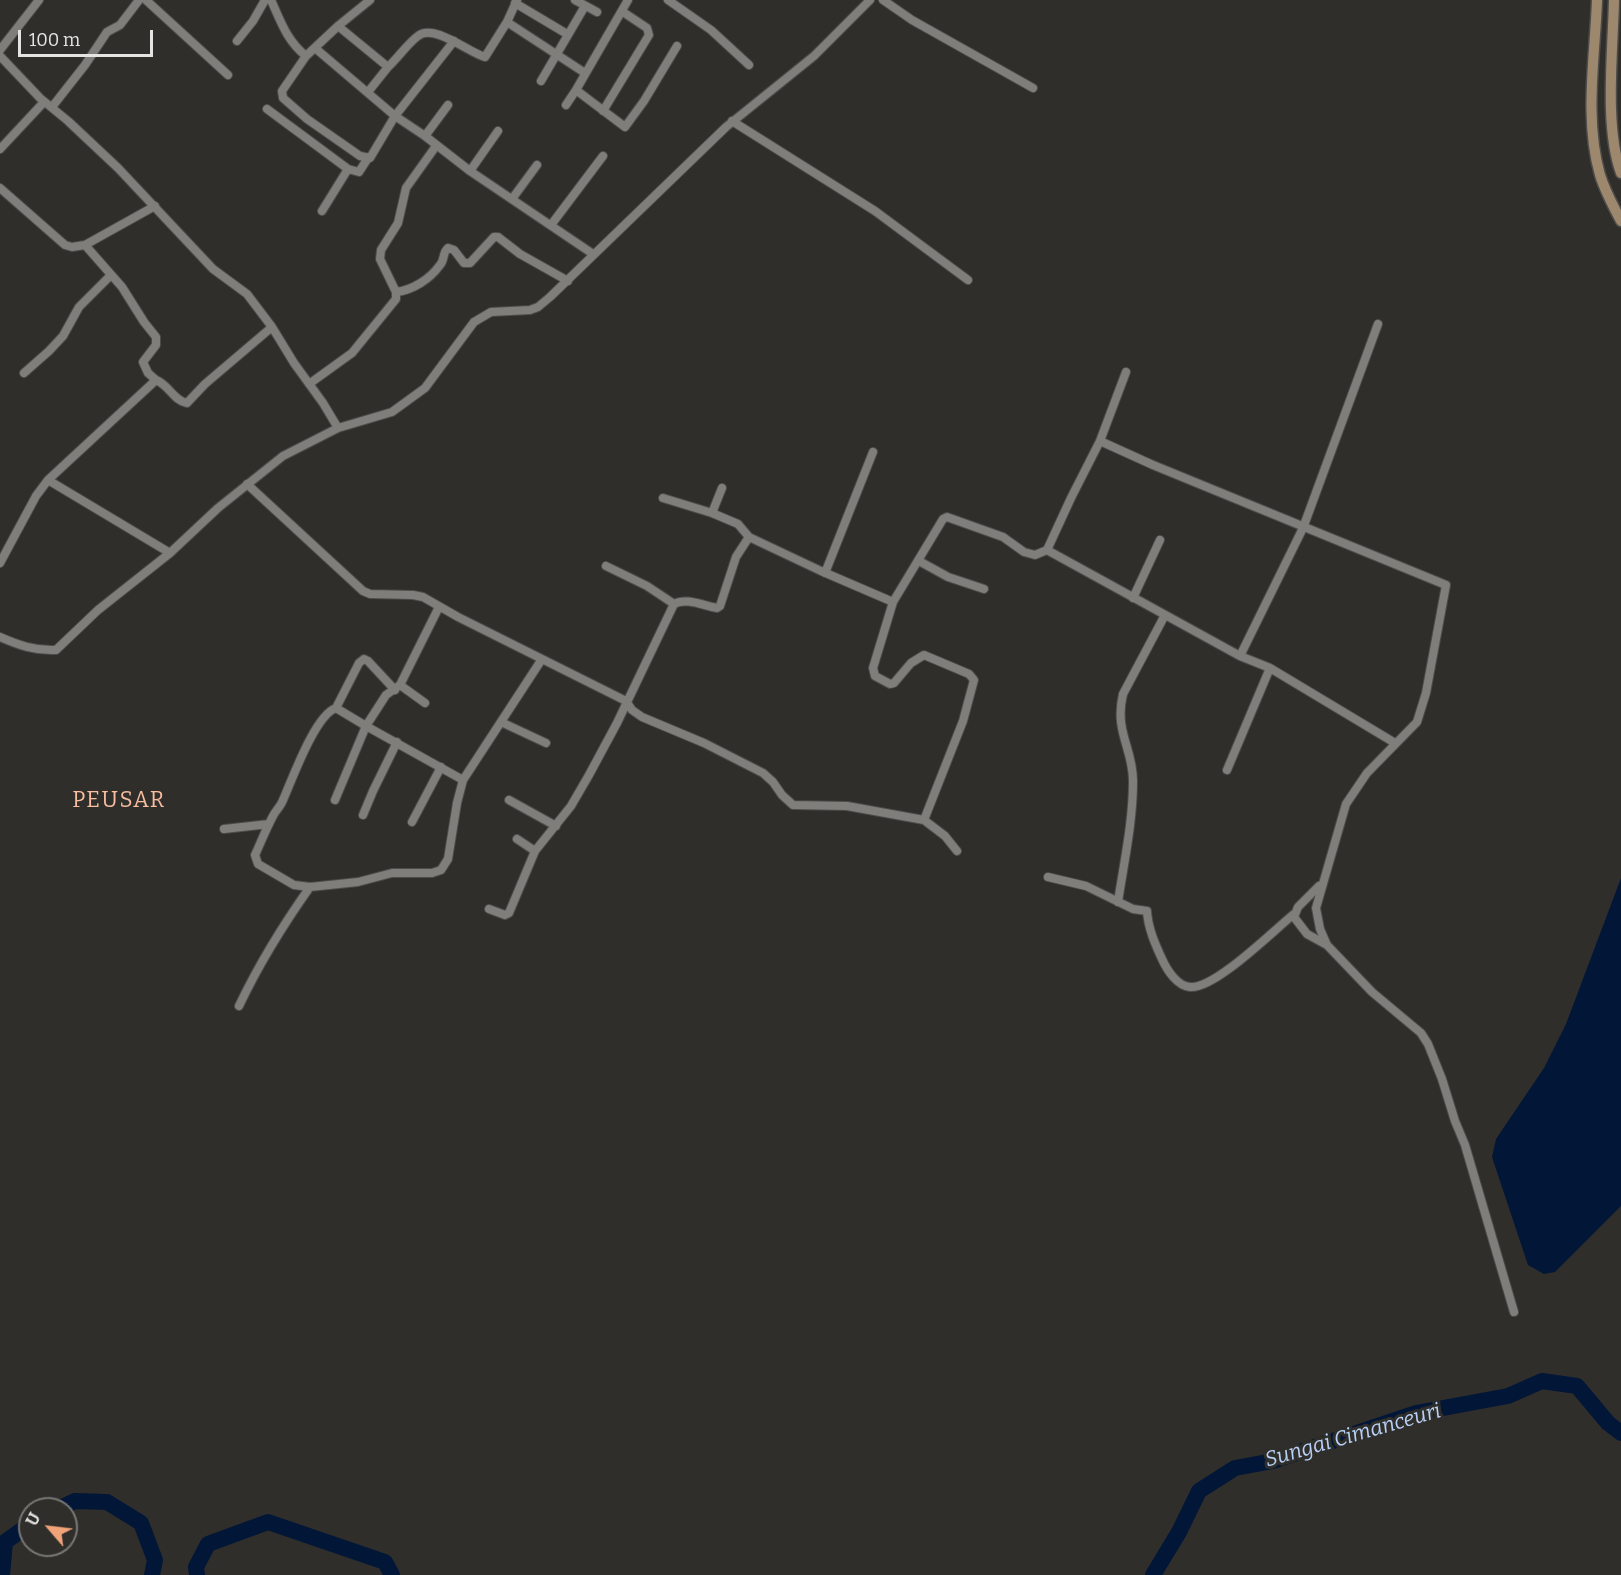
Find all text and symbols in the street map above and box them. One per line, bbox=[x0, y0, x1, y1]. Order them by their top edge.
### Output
scale bar bbox=[21, 18, 156, 56]
text: 100 m bbox=[29, 29, 80, 51]
district label: PEUSAR bbox=[72, 788, 166, 814]
water label: Sungai Cimanceuri bbox=[1262, 1399, 1444, 1473]
north arrow bbox=[18, 1497, 78, 1557]
text: U bbox=[22, 1510, 45, 1529]

